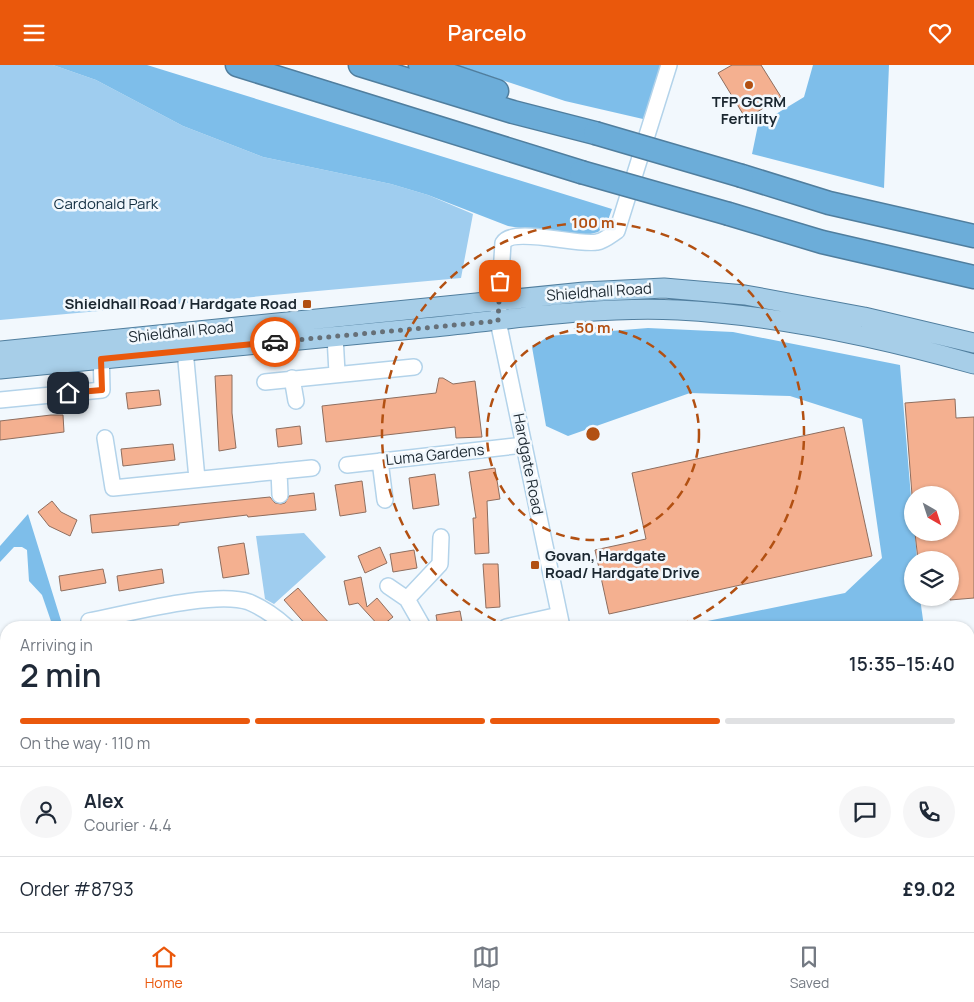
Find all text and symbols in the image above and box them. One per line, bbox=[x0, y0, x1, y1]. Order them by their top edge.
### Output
text: Parcelo bbox=[448, 18, 526, 48]
icon: menu bbox=[20, 19, 48, 47]
icon: heart bbox=[926, 19, 954, 47]
marker: TFP GCRM Fertility bbox=[743, 79, 755, 91]
place label: TFP GCRM Fertility bbox=[712, 91, 786, 129]
park label: Cardonald Park bbox=[54, 193, 159, 214]
text: 100 m bbox=[572, 212, 614, 233]
pin bbox=[479, 260, 521, 302]
icon: bag bbox=[486, 267, 514, 295]
street label: Shieldhall Road bbox=[546, 277, 652, 306]
place label: Shieldhall Road / Hardgate Road bbox=[64, 293, 297, 314]
marker: Shieldhall Road / Hardgate Road bbox=[301, 298, 313, 310]
street label: Shieldhall Road bbox=[127, 316, 235, 347]
courier bbox=[250, 317, 300, 367]
text: 50 m bbox=[575, 317, 611, 338]
icon: car bbox=[261, 328, 289, 356]
pin bbox=[47, 372, 89, 414]
icon: home bbox=[54, 379, 82, 407]
street label: Hardgate Road bbox=[508, 411, 549, 516]
centre of rings bbox=[584, 425, 602, 443]
street label: Luma Gardens bbox=[385, 439, 485, 470]
north arrow bbox=[904, 486, 959, 541]
map controls bbox=[904, 486, 959, 606]
place label: Govan, Hardgate Road/ Hardgate Drive bbox=[545, 545, 700, 583]
button: layers bbox=[904, 551, 959, 606]
marker: Govan, Hardgate Road/ Hardgate Drive bbox=[529, 559, 541, 571]
text: Arriving in bbox=[20, 634, 93, 656]
text: 15:35–15:40 bbox=[849, 651, 955, 677]
text: 2 min bbox=[20, 653, 102, 697]
text: On the way · 110 m bbox=[20, 732, 150, 754]
button: person bbox=[20, 786, 72, 838]
button: chat bbox=[839, 786, 891, 838]
button: phone bbox=[903, 786, 955, 838]
text: Alex bbox=[84, 788, 124, 814]
text: Courier · 4.4 bbox=[84, 814, 172, 836]
text: Order #8793 bbox=[20, 876, 134, 902]
text: £9.02 bbox=[903, 876, 955, 902]
tab: Home bbox=[145, 943, 183, 992]
tab: Map bbox=[472, 943, 500, 992]
tab: Saved bbox=[790, 943, 829, 992]

